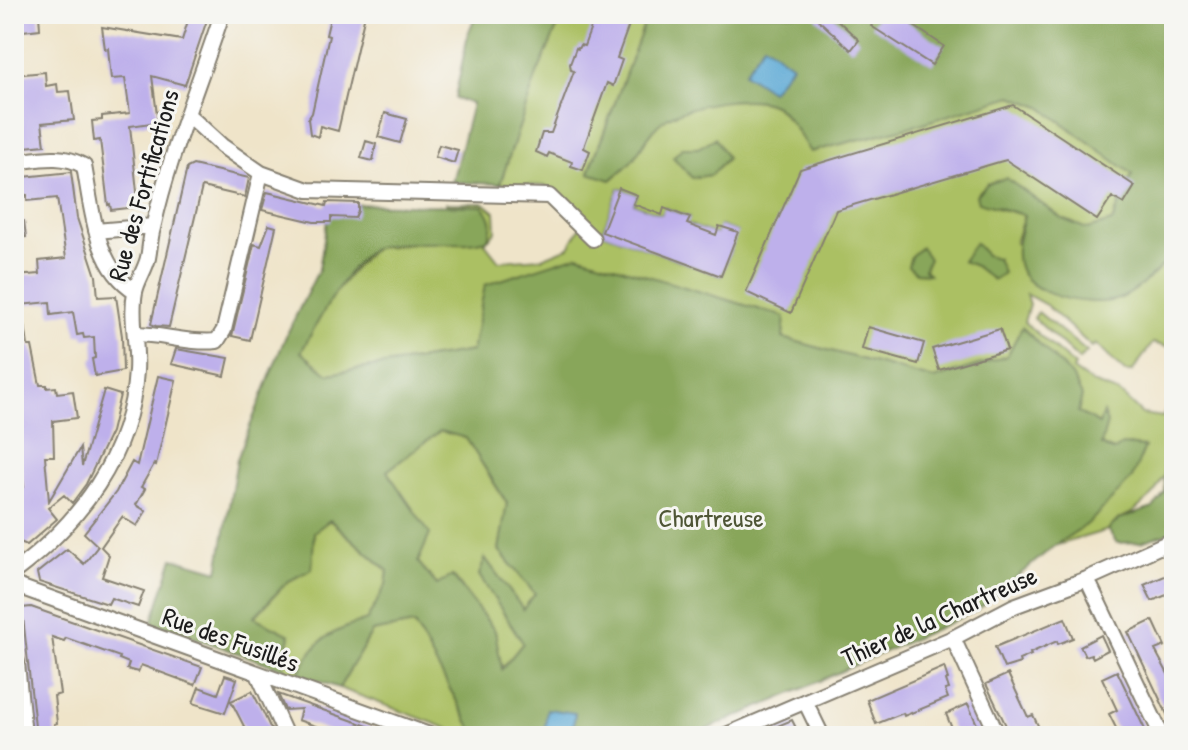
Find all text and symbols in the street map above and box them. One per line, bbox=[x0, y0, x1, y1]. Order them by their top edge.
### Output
street label: Rue des Fortifications bbox=[99, 85, 187, 285]
park label: Chartreuse bbox=[658, 500, 764, 535]
street label: Thier de la Chartreuse bbox=[836, 557, 1042, 675]
street label: Rue des Fusillés bbox=[158, 598, 304, 680]

